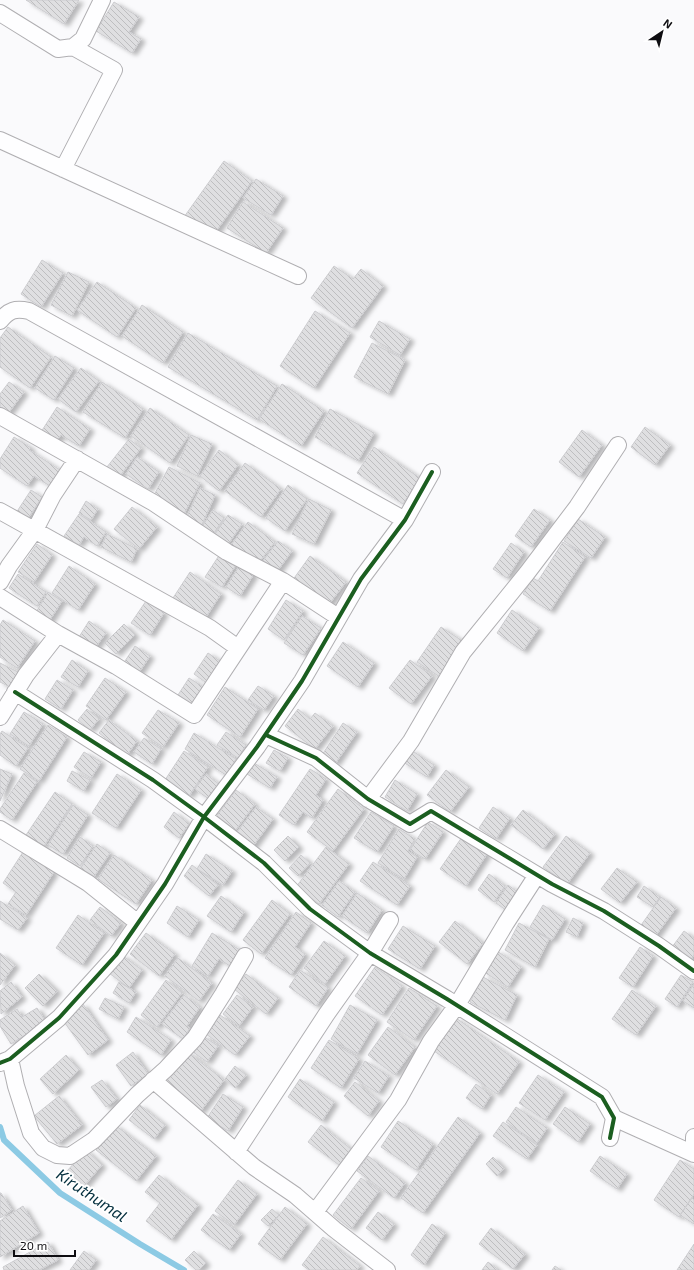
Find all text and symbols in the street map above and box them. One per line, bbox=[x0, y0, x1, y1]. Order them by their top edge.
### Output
north arrow bbox=[642, 12, 682, 52]
text: N bbox=[661, 16, 675, 31]
water label: Kiruthumal bbox=[53, 1164, 131, 1225]
scale bar bbox=[14, 1232, 75, 1258]
text: 20 m bbox=[20, 1238, 47, 1252]

